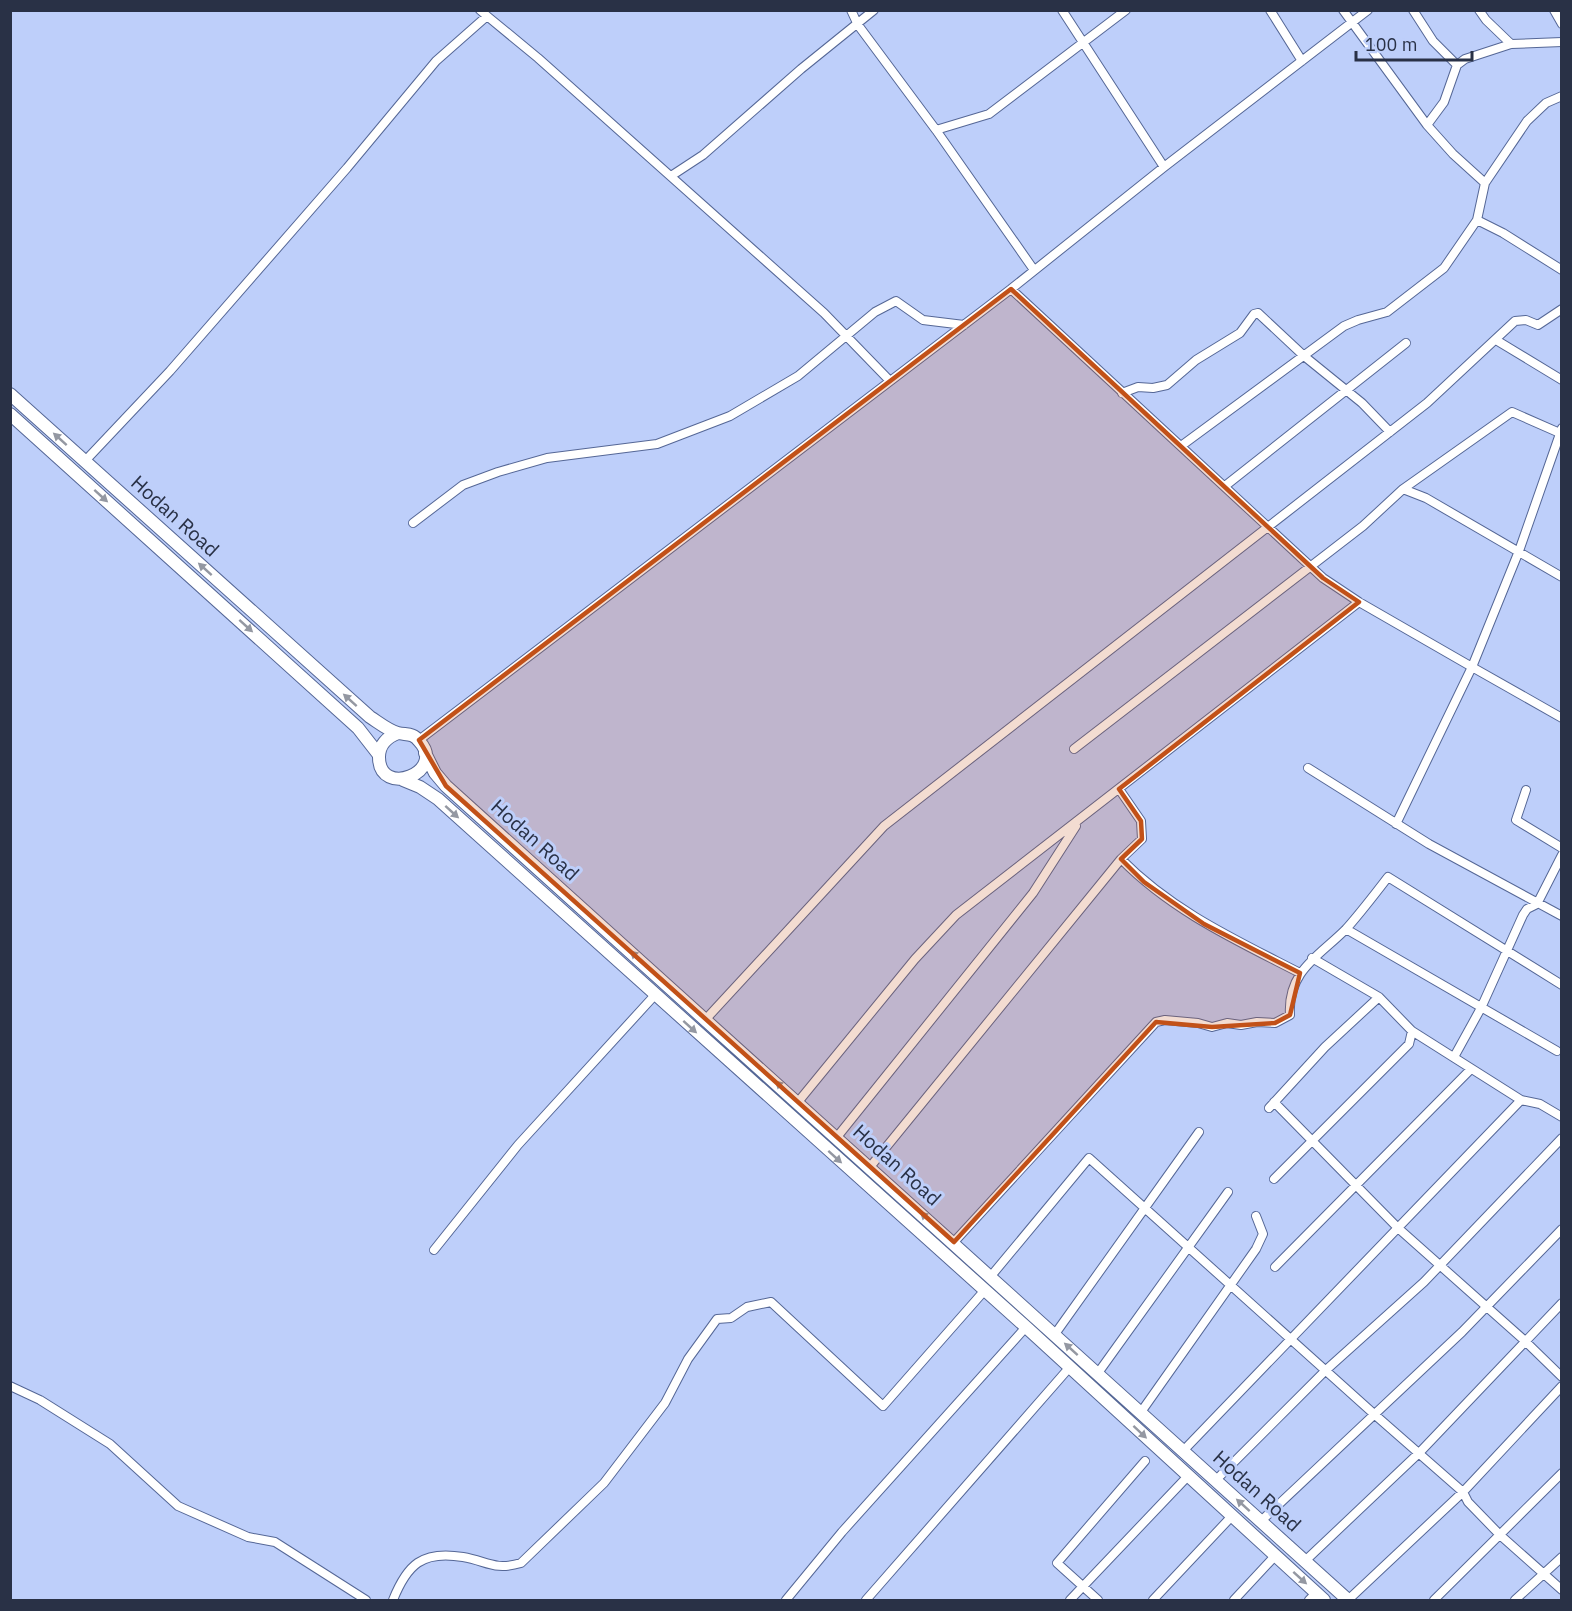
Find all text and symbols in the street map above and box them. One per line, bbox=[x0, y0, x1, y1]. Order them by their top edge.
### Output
scale bar bbox=[1356, 24, 1472, 62]
text: 100 m bbox=[1365, 33, 1417, 56]
one-way arrow bbox=[53, 432, 68, 446]
street label: Hodan Road bbox=[126, 469, 225, 562]
one-way arrow bbox=[93, 489, 108, 503]
one-way arrow bbox=[198, 562, 213, 576]
one-way arrow bbox=[238, 619, 253, 633]
one-way arrow bbox=[343, 693, 358, 707]
street label: Hodan Road bbox=[486, 793, 585, 886]
one-way arrow bbox=[444, 805, 459, 819]
one-way arrow bbox=[630, 951, 645, 964]
one-way arrow bbox=[682, 1020, 697, 1034]
one-way arrow bbox=[775, 1081, 790, 1094]
street label: Hodan Road bbox=[848, 1118, 947, 1211]
one-way arrow bbox=[827, 1150, 842, 1163]
one-way arrow bbox=[920, 1212, 935, 1225]
one-way arrow bbox=[1064, 1343, 1079, 1356]
one-way arrow bbox=[1133, 1425, 1148, 1439]
street label: Hodan Road bbox=[1208, 1444, 1307, 1537]
one-way arrow bbox=[1236, 1499, 1251, 1512]
one-way arrow bbox=[1292, 1571, 1307, 1585]

